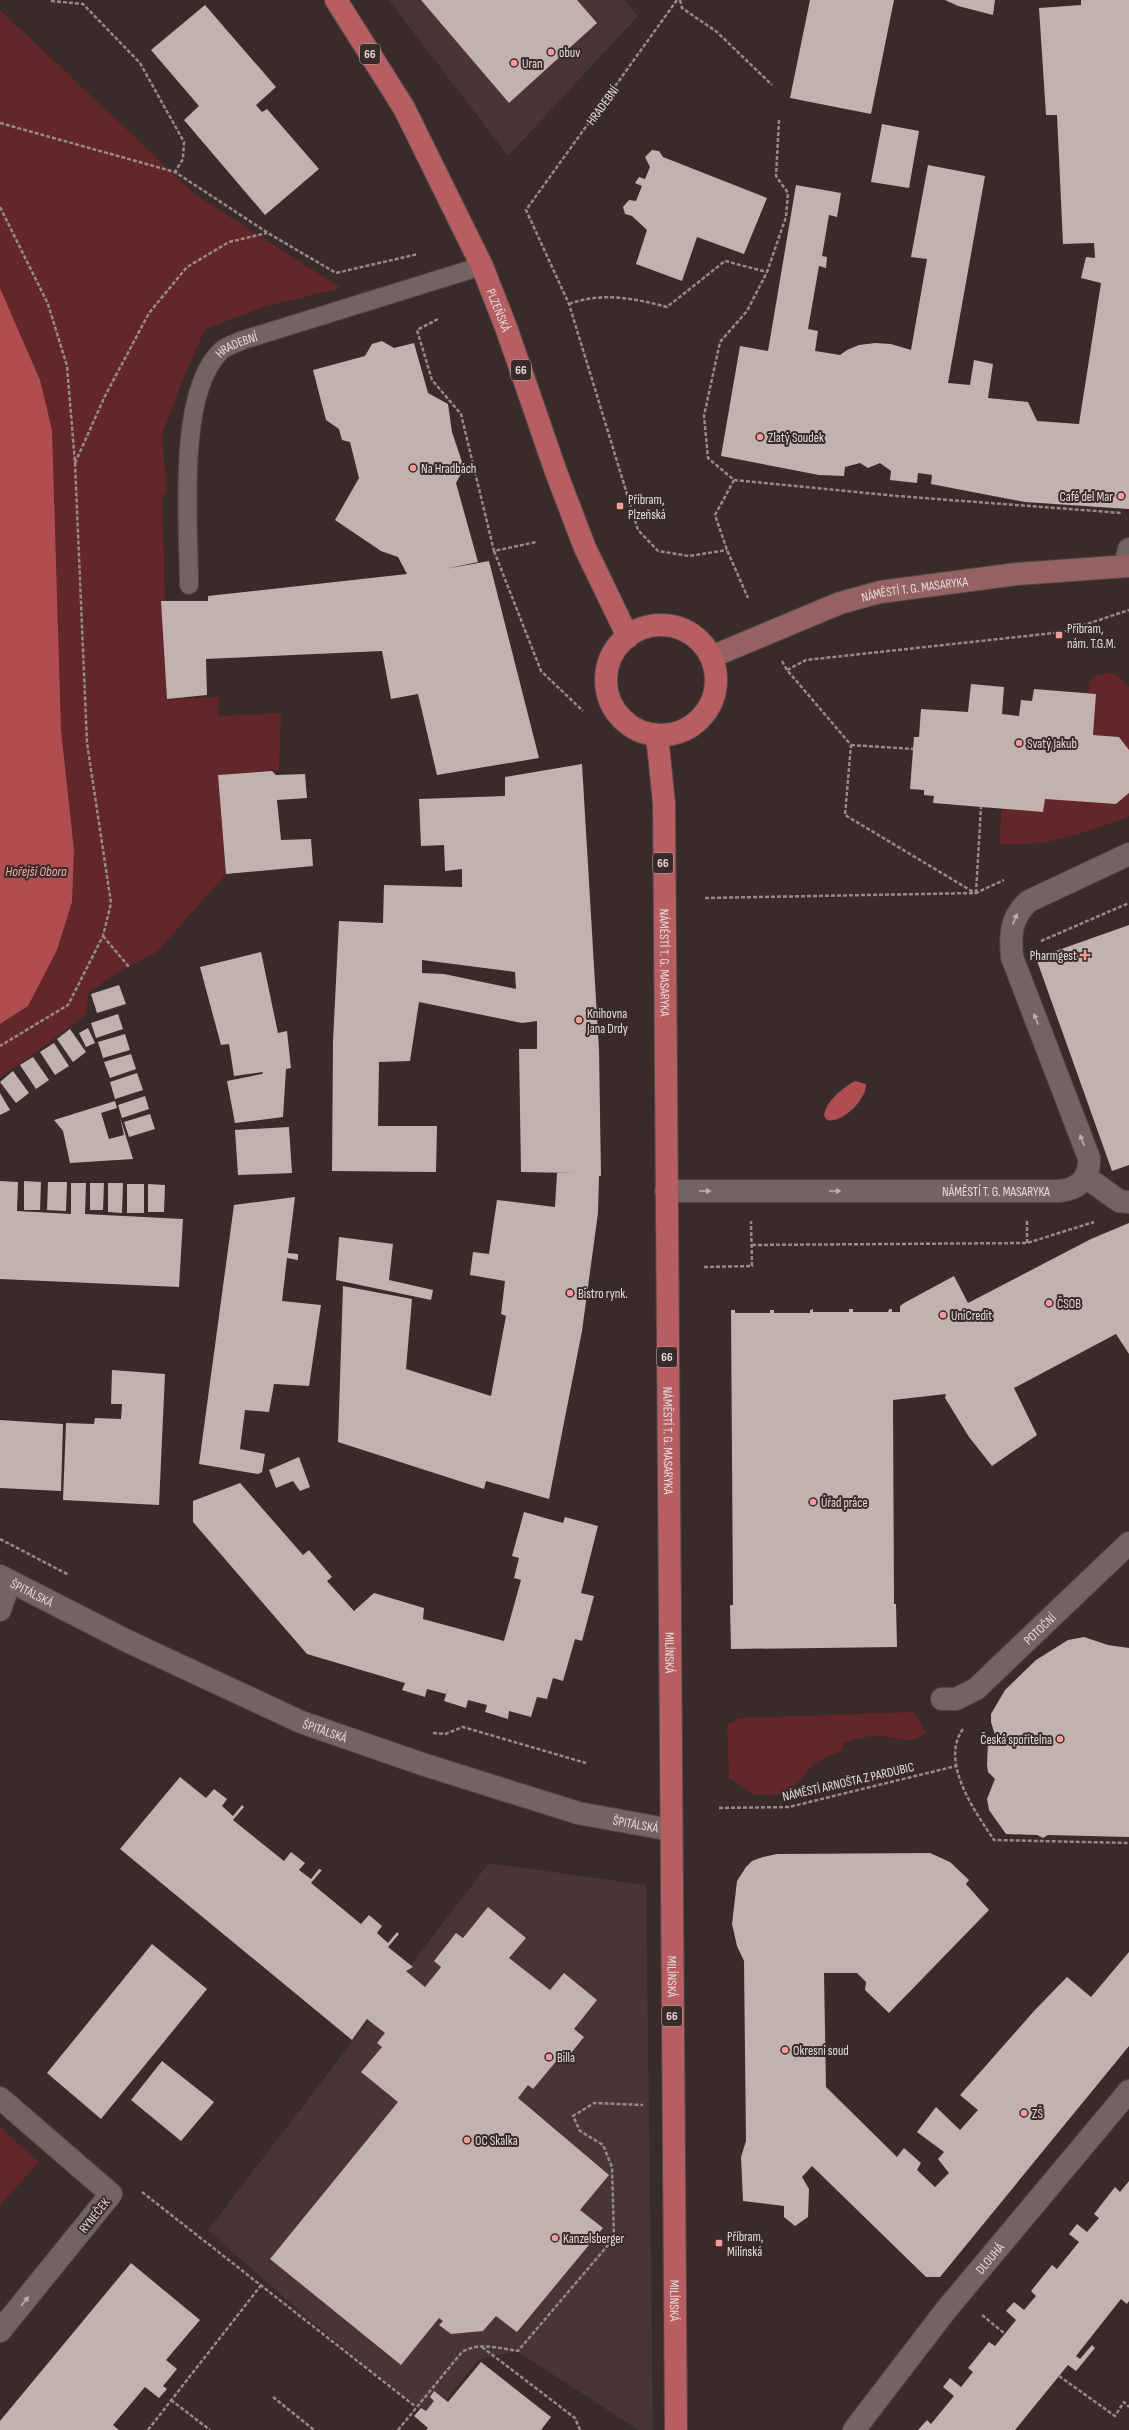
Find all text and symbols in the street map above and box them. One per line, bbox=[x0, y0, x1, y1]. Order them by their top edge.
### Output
road number: 66 bbox=[360, 44, 380, 64]
place label: obuv bbox=[559, 45, 580, 61]
marker: obuv bbox=[546, 47, 556, 57]
place label: Uran bbox=[522, 56, 543, 72]
marker: Uran bbox=[509, 58, 519, 68]
street label: HRADEBNÍ bbox=[583, 82, 623, 128]
street label: PLZEŇSKÁ bbox=[483, 286, 514, 335]
street label: HRADEBNÍ bbox=[212, 329, 260, 361]
road number: 66 bbox=[511, 360, 531, 380]
place label: Zlatý Soudek bbox=[768, 430, 824, 446]
marker: Zlatý Soudek bbox=[755, 432, 765, 442]
place label: Na Hradbách bbox=[421, 461, 476, 477]
marker: Na Hradbách bbox=[408, 463, 418, 473]
place label: Café del Mar bbox=[1060, 489, 1113, 505]
marker: Café del Mar bbox=[1116, 491, 1126, 501]
place label: Příbram, Plzeňská bbox=[628, 492, 666, 523]
marker: Příbram, Plzeňská bbox=[615, 501, 625, 511]
street label: NÁMĚSTÍ T. G. MASARYKA bbox=[860, 573, 969, 606]
place label: Příbram, nám. T.G.M. bbox=[1067, 621, 1116, 652]
marker: Příbram, nám. T.G.M. bbox=[1054, 630, 1064, 640]
place label: Svatý Jakub bbox=[1027, 736, 1077, 752]
marker: Svatý Jakub bbox=[1014, 738, 1024, 748]
road number: 66 bbox=[653, 853, 673, 873]
water label: Hořejší Obora bbox=[5, 863, 67, 880]
street label: NÁMĚSTÍ T. G. MASARYKA bbox=[656, 909, 673, 1017]
one-way arrow bbox=[1012, 912, 1018, 924]
place label: Pharmgest bbox=[1030, 948, 1077, 964]
marker: Pharmgest bbox=[1080, 950, 1090, 960]
place label: Knihovna Jana Drdy bbox=[586, 1006, 628, 1037]
one-way arrow bbox=[1032, 1012, 1038, 1024]
marker: Knihovna Jana Drdy bbox=[574, 1015, 584, 1025]
one-way arrow bbox=[1079, 1134, 1085, 1146]
street label: NÁMĚSTÍ T. G. MASARYKA bbox=[942, 1184, 1050, 1200]
one-way arrow bbox=[699, 1188, 712, 1194]
one-way arrow bbox=[829, 1188, 842, 1194]
place label: Bistro rynk. bbox=[578, 1286, 628, 1302]
marker: Bistro rynk. bbox=[565, 1288, 575, 1298]
place label: ČSOB bbox=[1057, 1295, 1081, 1312]
marker: ČSOB bbox=[1044, 1298, 1054, 1308]
place label: UniCredit bbox=[951, 1308, 992, 1324]
marker: UniCredit bbox=[938, 1310, 948, 1320]
road number: 66 bbox=[657, 1347, 677, 1367]
street label: NÁMĚSTÍ T. G. MASARYKA bbox=[659, 1387, 676, 1495]
place label: Úřad práce bbox=[821, 1495, 868, 1511]
marker: Úřad práce bbox=[808, 1497, 818, 1507]
street label: ŠPITÁLSKÁ bbox=[8, 1575, 56, 1611]
street label: POTOČNÍ bbox=[1021, 1610, 1060, 1648]
street label: MILÍNSKÁ bbox=[661, 1632, 677, 1674]
street label: ŠPITÁLSKÁ bbox=[300, 1715, 349, 1746]
place label: Česká spořitelna bbox=[980, 1731, 1052, 1748]
marker: Česká spořitelna bbox=[1055, 1734, 1065, 1744]
street label: NÁMĚSTÍ ARNOŠTA Z PARDUBIC bbox=[780, 1758, 916, 1805]
street label: ŠPITÁLSKÁ bbox=[612, 1812, 660, 1837]
street label: MILÍNSKÁ bbox=[664, 1956, 680, 1998]
road number: 66 bbox=[662, 2006, 682, 2026]
place label: Okresní soud bbox=[793, 2043, 849, 2059]
marker: Okresní soud bbox=[780, 2045, 790, 2055]
place label: Billa bbox=[557, 2050, 575, 2066]
marker: Billa bbox=[544, 2052, 554, 2062]
place label: ZŠ bbox=[1032, 2105, 1043, 2122]
marker: ZŠ bbox=[1019, 2108, 1029, 2118]
place label: OC Skalka bbox=[475, 2133, 518, 2149]
marker: OC Skalka bbox=[462, 2135, 472, 2145]
street label: RYNEČEK bbox=[75, 2194, 114, 2236]
place label: Příbram, Milínská bbox=[727, 2229, 763, 2260]
place label: Kanzelsberger bbox=[563, 2231, 625, 2247]
marker: Kanzelsberger bbox=[550, 2233, 560, 2243]
marker: Příbram, Milínská bbox=[714, 2238, 724, 2248]
street label: DLOUHÁ bbox=[973, 2239, 1008, 2278]
street label: MILÍNSKÁ bbox=[666, 2280, 682, 2322]
one-way arrow bbox=[20, 2296, 29, 2307]

